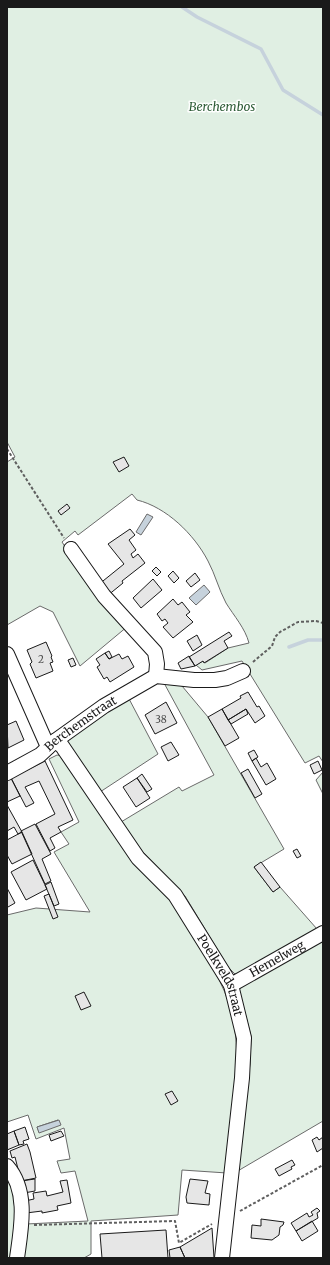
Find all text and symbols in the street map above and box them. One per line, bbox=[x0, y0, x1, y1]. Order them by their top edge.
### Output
park label: Berchembos bbox=[189, 99, 255, 114]
house number: 2 bbox=[38, 653, 44, 666]
street label: Berchemstraat bbox=[41, 692, 119, 754]
house number: 38 bbox=[155, 713, 167, 726]
street label: Poelkveldstraat bbox=[194, 931, 246, 1018]
street label: Hemelweg bbox=[247, 937, 308, 980]

